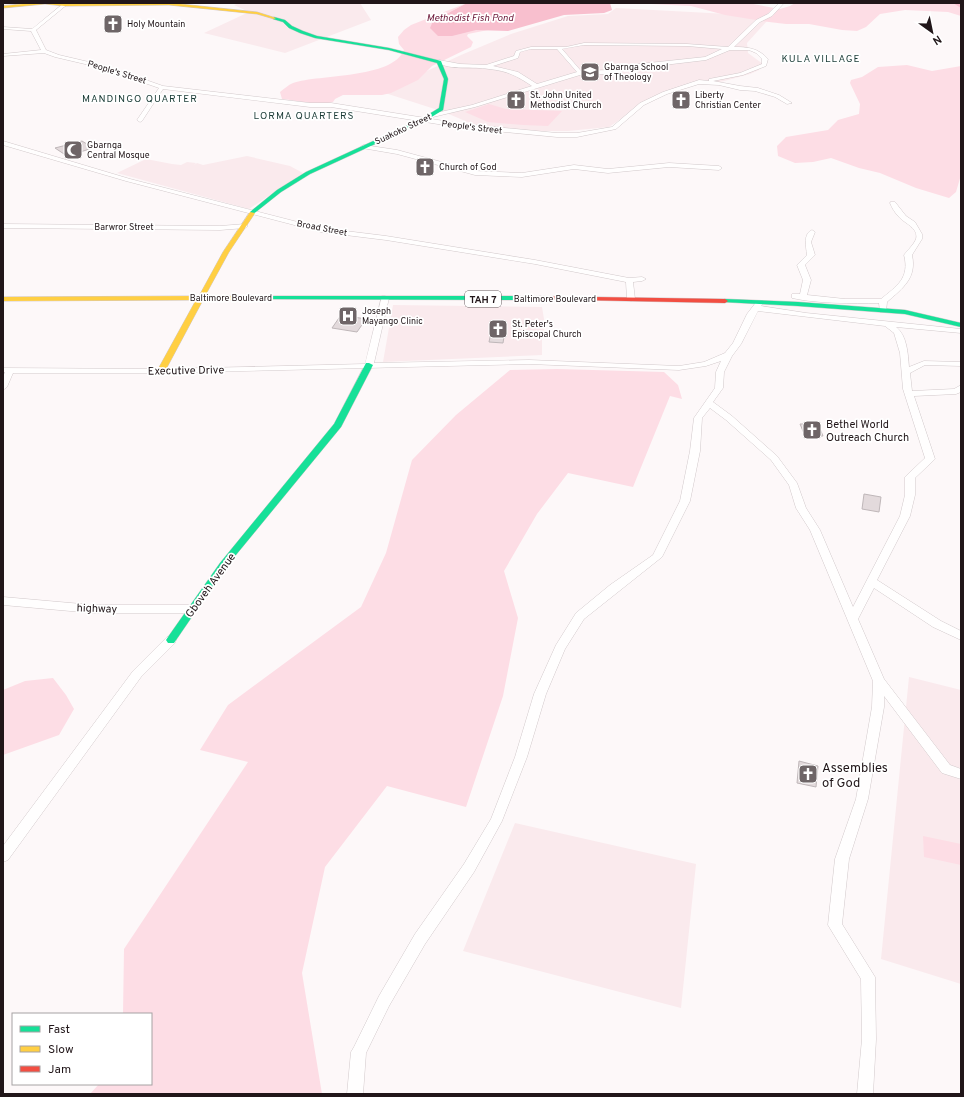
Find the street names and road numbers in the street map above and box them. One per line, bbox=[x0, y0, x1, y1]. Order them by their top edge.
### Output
street label: People's Street bbox=[86, 58, 148, 87]
street label: Suakoko Street bbox=[373, 112, 433, 147]
street label: People's Street bbox=[441, 118, 503, 137]
street label: Broad Street bbox=[296, 218, 348, 239]
street label: Barwror Street bbox=[94, 222, 154, 233]
road number: TAH 7 bbox=[465, 291, 501, 307]
street label: Baltimore Boulevard bbox=[190, 293, 272, 304]
street label: Baltimore Boulevard bbox=[514, 294, 596, 305]
street label: Executive Drive bbox=[148, 363, 224, 379]
street label: Gboveh Avenue bbox=[183, 550, 239, 621]
street label: highway bbox=[76, 601, 118, 617]

